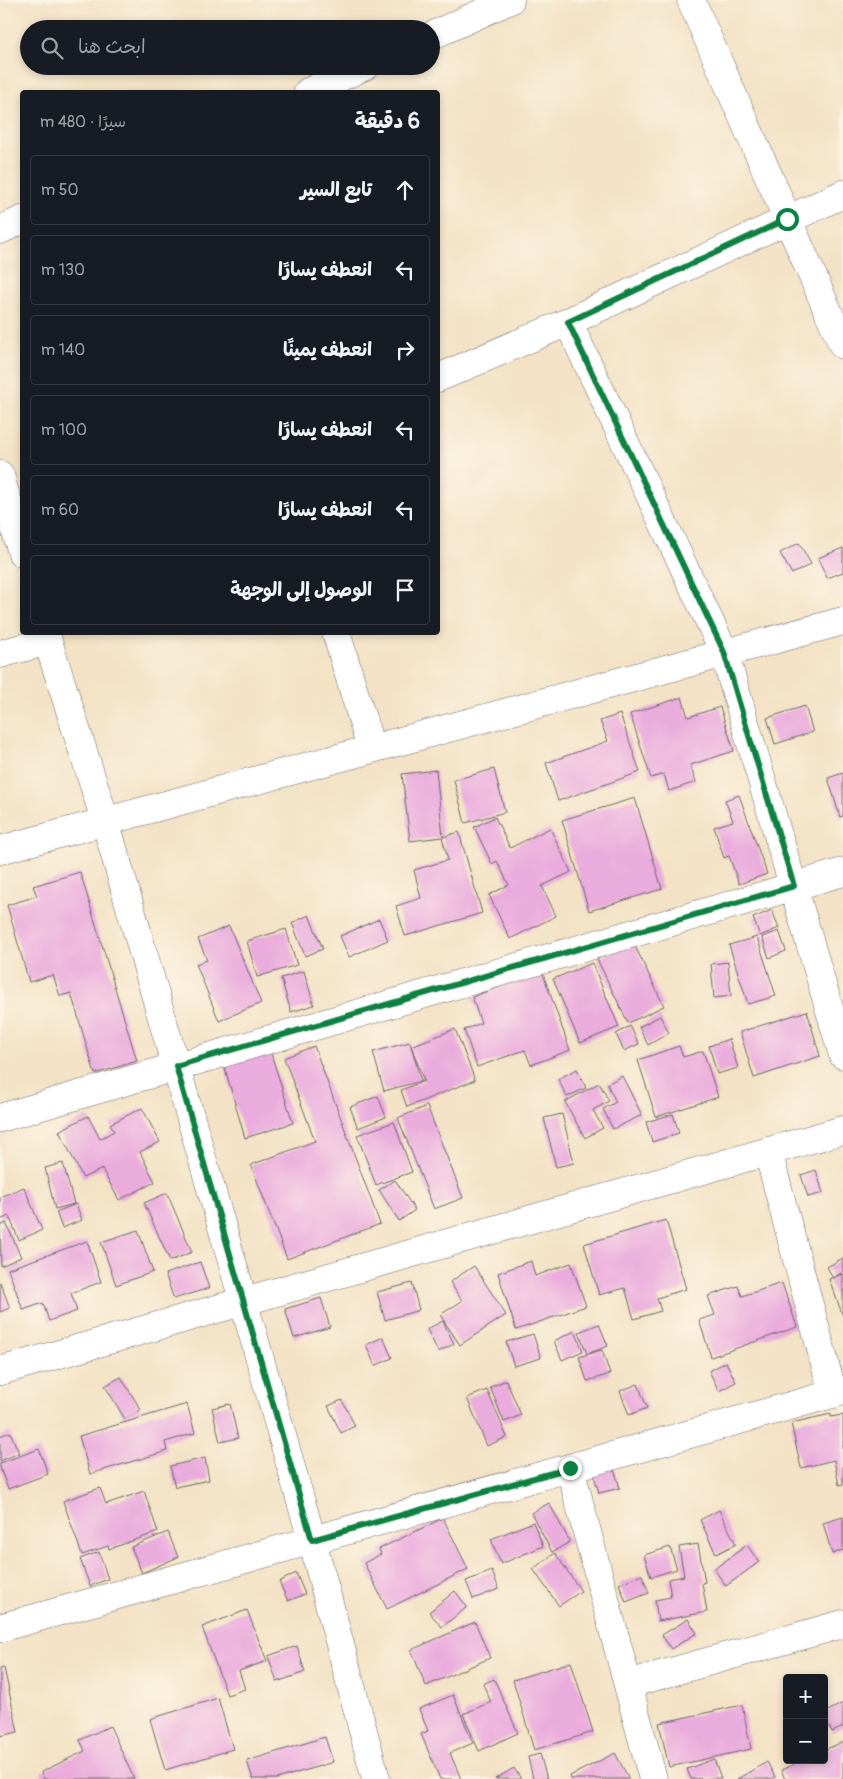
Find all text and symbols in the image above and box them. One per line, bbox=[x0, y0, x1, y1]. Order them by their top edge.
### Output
search box bbox=[20, 20, 440, 75]
icon: search bbox=[38, 34, 66, 62]
text: ابحث هنا bbox=[78, 35, 146, 59]
text: 6 دقيقة bbox=[355, 108, 420, 135]
text: سيرًا · 480 m bbox=[40, 112, 126, 132]
icon: ahead bbox=[391, 176, 419, 204]
text: تابع السير bbox=[300, 178, 372, 202]
text: 50 m bbox=[41, 180, 78, 200]
route start bbox=[776, 208, 799, 231]
icon: left bbox=[391, 256, 419, 284]
text: انعطف يسارًا bbox=[278, 258, 372, 282]
text: 130 m bbox=[41, 260, 85, 280]
icon: right bbox=[391, 336, 419, 364]
text: انعطف يمينًا bbox=[283, 338, 372, 362]
text: 140 m bbox=[41, 340, 85, 360]
icon: left bbox=[391, 416, 419, 444]
text: انعطف يسارًا bbox=[278, 418, 372, 442]
text: 100 m bbox=[41, 420, 87, 440]
icon: left bbox=[391, 496, 419, 524]
text: انعطف يسارًا bbox=[278, 498, 372, 522]
text: 60 m bbox=[41, 500, 79, 520]
icon: arrive bbox=[391, 576, 419, 604]
text: الوصول إلى الوجهة bbox=[230, 578, 372, 602]
route end bbox=[559, 1457, 582, 1480]
map controls bbox=[783, 1674, 828, 1764]
button: + bbox=[783, 1674, 828, 1719]
button: − bbox=[783, 1719, 828, 1764]

